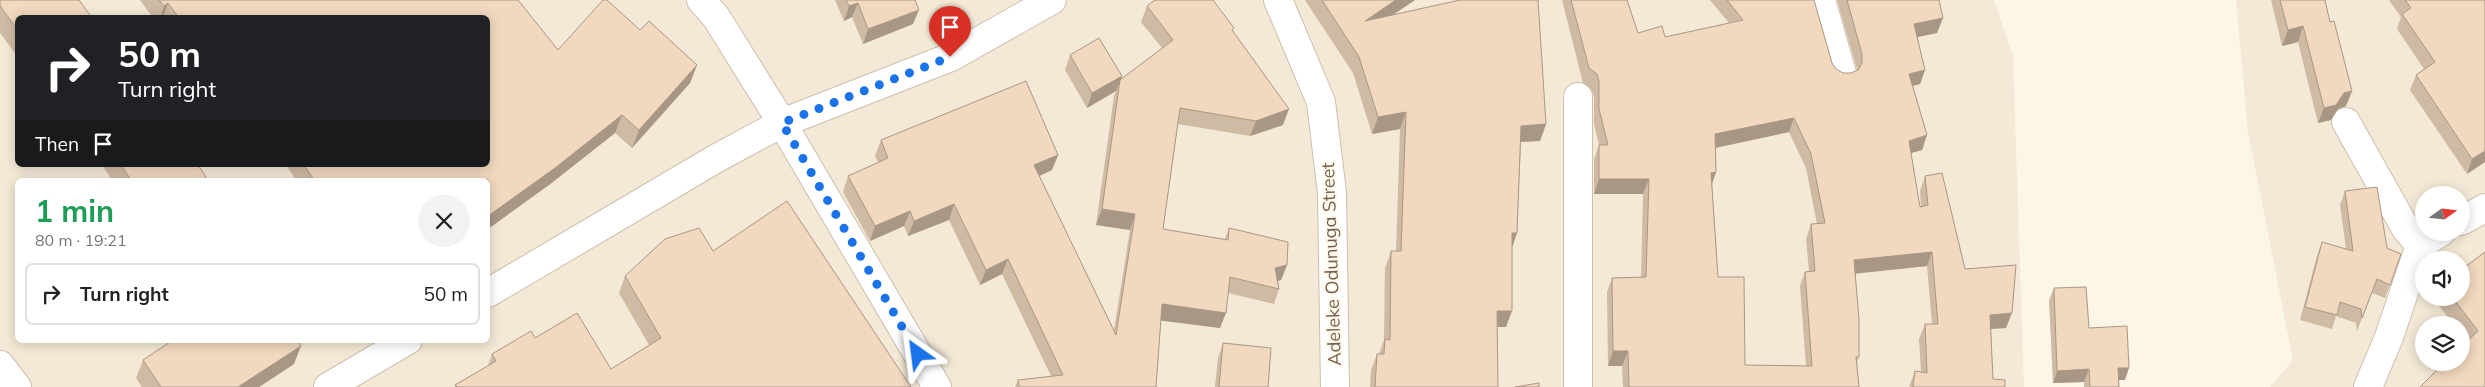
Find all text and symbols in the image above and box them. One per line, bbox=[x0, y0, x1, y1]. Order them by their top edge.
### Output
pin bbox=[929, 6, 971, 57]
icon: arrive bbox=[936, 13, 964, 41]
text: 50 m bbox=[118, 32, 201, 76]
icon: right bbox=[35, 35, 100, 100]
text: Turn right bbox=[118, 75, 216, 103]
icon: arrive bbox=[89, 130, 117, 158]
text: Then bbox=[35, 132, 79, 156]
street label: Adeleke Odunuga Street bbox=[1316, 162, 1346, 366]
north arrow bbox=[2415, 186, 2470, 241]
map controls bbox=[2415, 186, 2470, 371]
text: 1 min bbox=[35, 192, 114, 230]
button: close bbox=[418, 195, 470, 247]
text: 80 m · 19:21 bbox=[35, 230, 127, 250]
button: sound bbox=[2415, 251, 2470, 306]
icon: right bbox=[37, 280, 65, 308]
text: Turn right bbox=[80, 282, 169, 306]
text: 50 m bbox=[424, 282, 468, 306]
button: layers bbox=[2415, 316, 2470, 371]
position arrow bbox=[891, 327, 943, 379]

